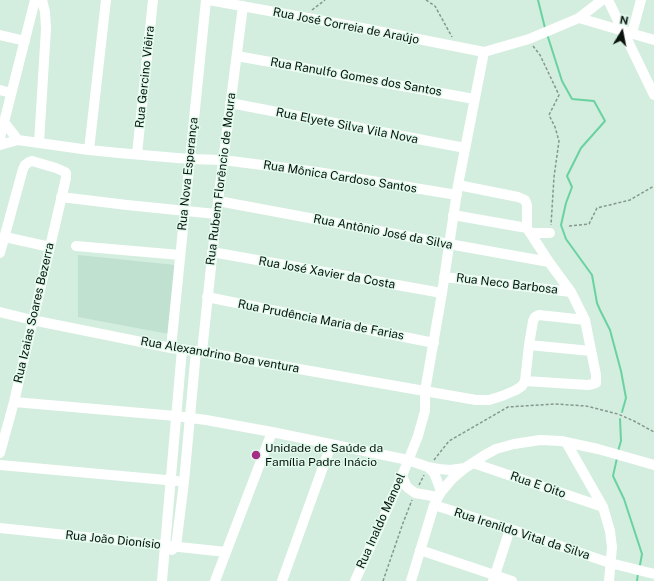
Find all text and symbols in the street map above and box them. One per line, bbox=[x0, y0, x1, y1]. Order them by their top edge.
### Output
street label: Rua José Correia de Araújo bbox=[272, 5, 420, 47]
north arrow bbox=[602, 12, 642, 52]
text: N bbox=[619, 14, 629, 27]
street label: Rua Gercino Viêira bbox=[132, 25, 158, 129]
street label: Rua Ranulfo Gomes dos Santos bbox=[269, 55, 443, 99]
street label: Rua Rubem Florêncio de Moura bbox=[203, 92, 239, 266]
street label: Rua Elyete Silva Vila Nova bbox=[275, 105, 419, 147]
street label: Rua Nova Esperança bbox=[175, 117, 201, 231]
street label: Rua Mônica Cardoso Santos bbox=[262, 158, 418, 196]
street label: Rua Antônio José da Silva bbox=[312, 211, 454, 253]
street label: Rua Izaias Soares Bezerra bbox=[11, 241, 57, 385]
street label: Rua José Xavier da Costa bbox=[257, 254, 397, 292]
street label: Rua Neco Barbosa bbox=[455, 271, 559, 297]
street label: Rua Prudência Maria de Farias bbox=[237, 297, 405, 343]
street label: Rua Alexandrino Boa ventura bbox=[139, 334, 301, 376]
place label: Unidade de Saúde da Família Padre Inácio bbox=[265, 441, 383, 469]
marker: Unidade de Saúde da Família Padre Inácio bbox=[250, 449, 262, 461]
street label: Rua E Oito bbox=[508, 469, 568, 501]
street label: Rua Inaldo Manoel bbox=[353, 471, 409, 571]
street label: Rua Irenildo Vital da Silva bbox=[452, 505, 592, 563]
street label: Rua João Dionísio bbox=[65, 528, 161, 552]

